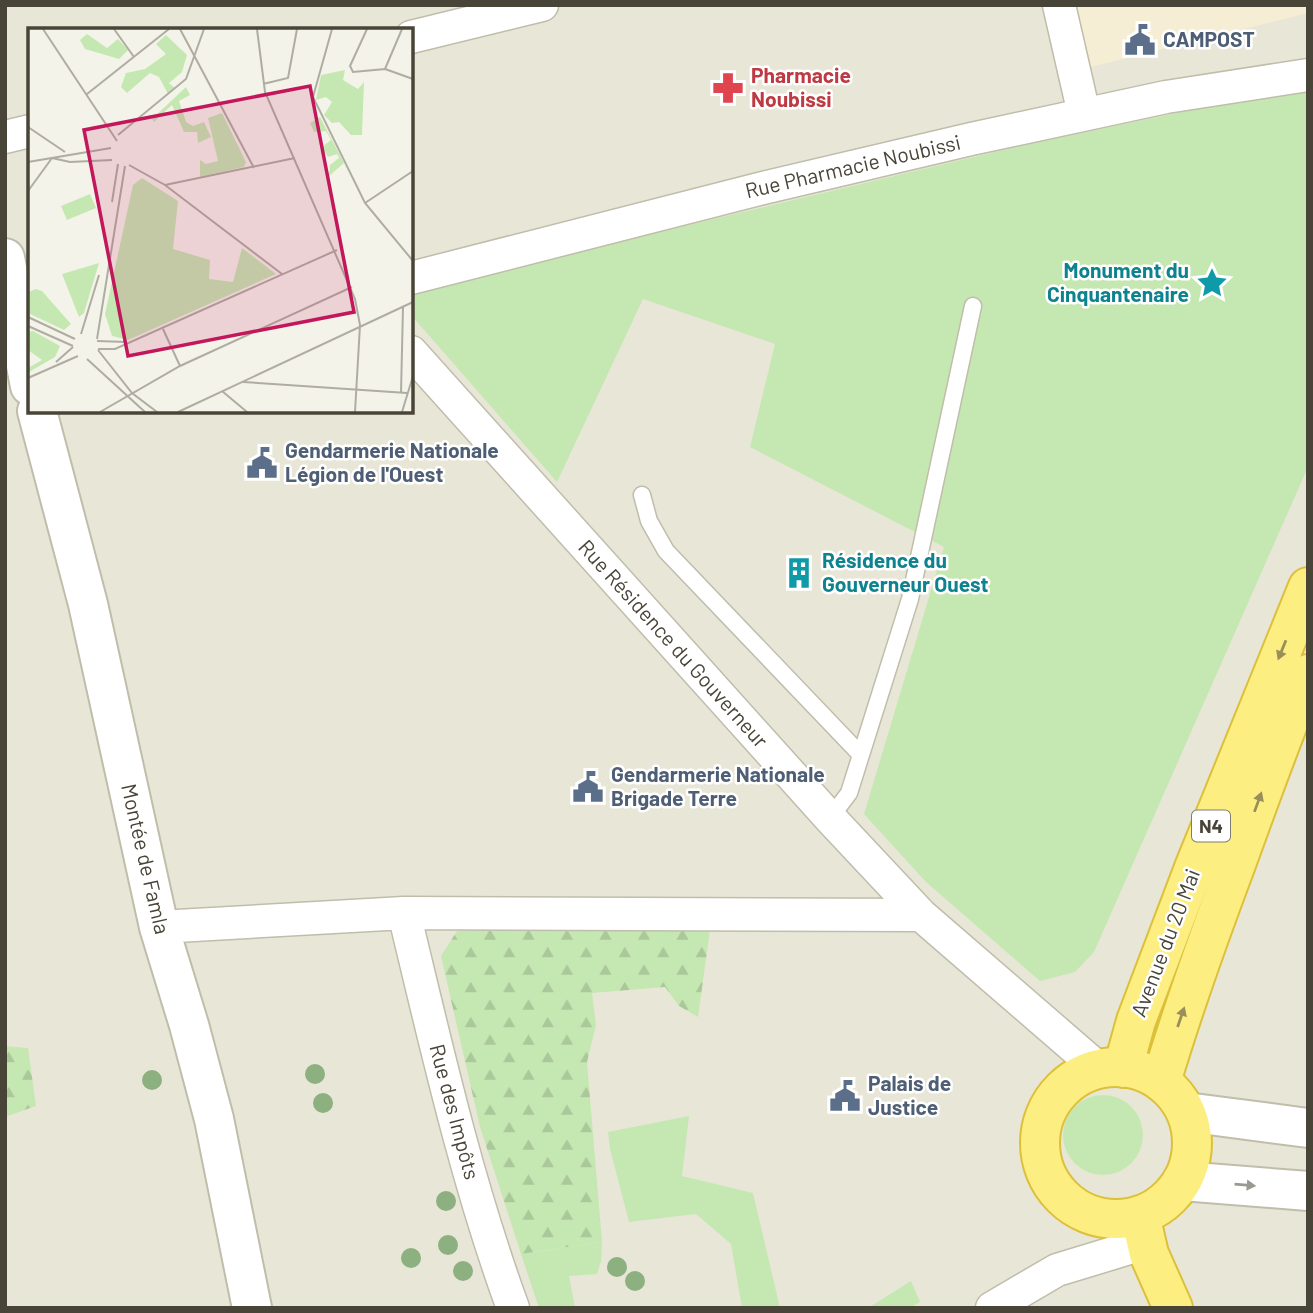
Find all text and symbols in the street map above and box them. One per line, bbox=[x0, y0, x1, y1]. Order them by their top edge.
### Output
public building icon: CAMPOST bbox=[1123, 23, 1157, 57]
place label: CAMPOST bbox=[1163, 26, 1255, 51]
inset map bbox=[28, 28, 413, 413]
place label: Pharmacie Noubissi bbox=[751, 62, 851, 111]
pharmacy icon: Pharmacie Noubissi bbox=[711, 71, 745, 105]
street label: Rue Pharmacie Noubissi bbox=[742, 129, 963, 203]
place label: Monument du Cinquantenaire bbox=[1047, 257, 1189, 306]
place icon: Monument du Cinquantenaire bbox=[1195, 266, 1229, 300]
place label: Gendarmerie Nationale Légion de l'Ouest bbox=[285, 437, 499, 486]
public building icon: Gendarmerie Nationale Légion de l'Ouest bbox=[245, 446, 279, 480]
street label: Rue Résidence du Gouverneur bbox=[574, 534, 774, 752]
place label: Résidence du Gouverneur Ouest bbox=[822, 547, 989, 596]
building icon: Résidence du Gouverneur Ouest bbox=[782, 556, 816, 590]
one-way arrow bbox=[1276, 639, 1287, 660]
place label: Gendarmerie Nationale Brigade Terre bbox=[611, 761, 825, 810]
public building icon: Gendarmerie Nationale Brigade Terre bbox=[571, 770, 605, 804]
street label: Montée de Famla bbox=[117, 781, 176, 936]
one-way arrow bbox=[1253, 792, 1264, 813]
road number: N4 bbox=[1192, 810, 1230, 842]
street label: Avenue du 20 Mai bbox=[1125, 865, 1204, 1020]
one-way arrow bbox=[1176, 1006, 1187, 1027]
street label: Rue des Impôts bbox=[425, 1041, 486, 1182]
place label: Palais de Justice bbox=[868, 1070, 951, 1119]
public building icon: Palais de Justice bbox=[828, 1079, 862, 1113]
one-way arrow bbox=[1234, 1180, 1256, 1191]

